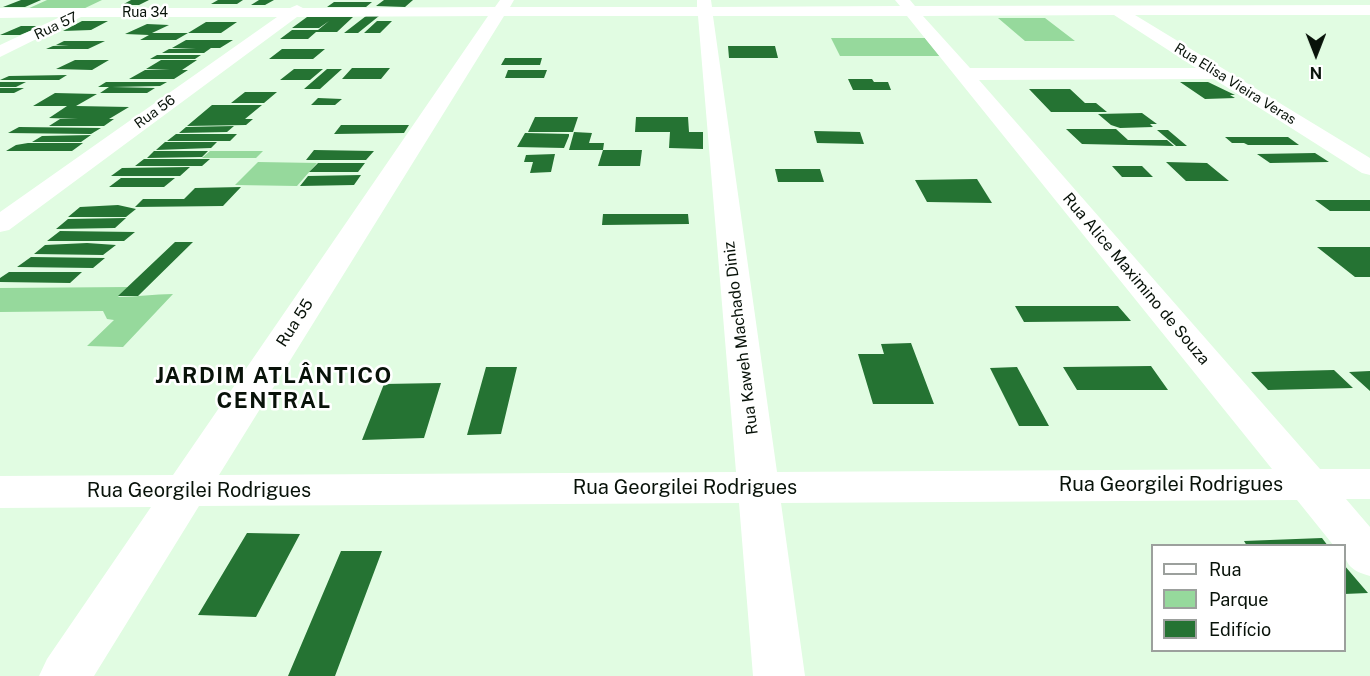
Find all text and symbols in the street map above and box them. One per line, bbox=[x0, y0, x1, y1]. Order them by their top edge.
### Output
street label: Rua 34 bbox=[122, 5, 168, 21]
street label: Rua 57 bbox=[32, 9, 80, 43]
north arrow bbox=[1286, 24, 1346, 84]
street label: Rua Elisa Vieira Veras bbox=[1171, 40, 1299, 128]
text: N bbox=[1310, 63, 1322, 82]
street label: Rua 56 bbox=[131, 92, 179, 132]
street label: Rua Alice Maximino de Souza bbox=[1058, 189, 1214, 369]
street label: Rua Kaweh Machado Diniz bbox=[720, 240, 762, 436]
street label: Rua 55 bbox=[272, 295, 318, 351]
district label: JARDIM ATLÂNTICO CENTRAL bbox=[155, 363, 393, 414]
street label: Rua Georgilei Rodrigues bbox=[1059, 473, 1283, 497]
street label: Rua Georgilei Rodrigues bbox=[573, 476, 797, 500]
street label: Rua Georgilei Rodrigues bbox=[87, 479, 311, 503]
legend bbox=[1151, 544, 1346, 652]
text: Rua bbox=[1209, 559, 1241, 580]
text: Parque bbox=[1209, 589, 1269, 610]
text: Edifício bbox=[1209, 619, 1271, 640]

